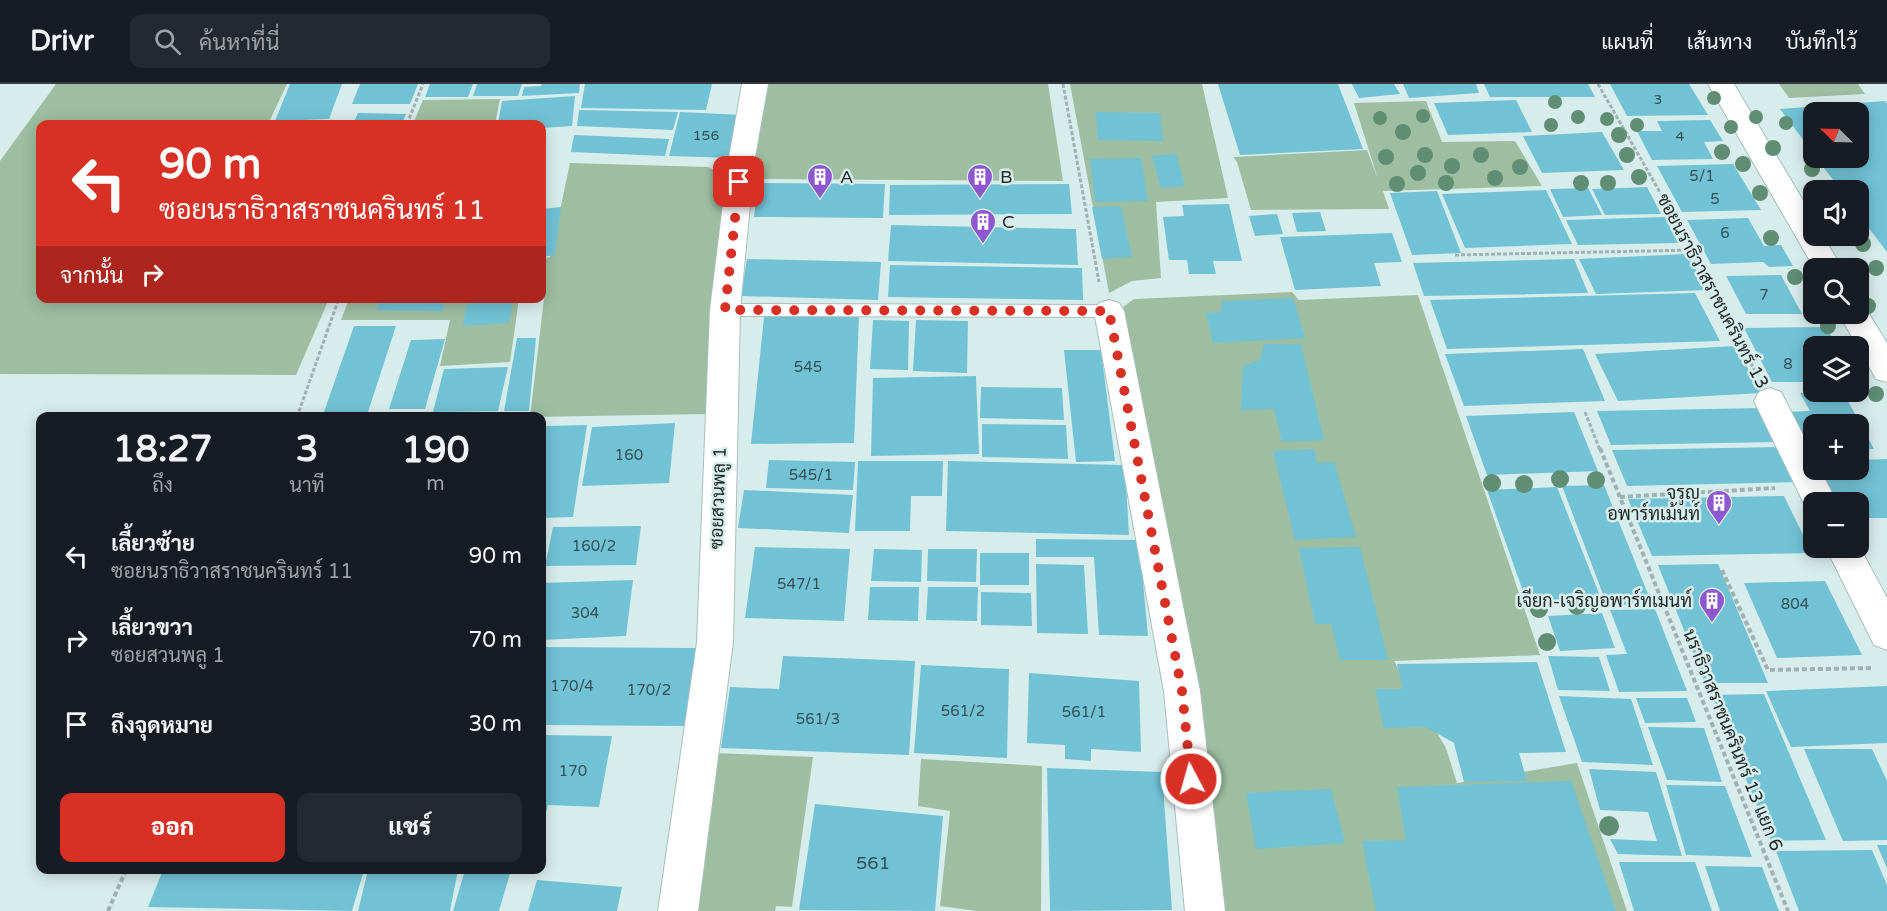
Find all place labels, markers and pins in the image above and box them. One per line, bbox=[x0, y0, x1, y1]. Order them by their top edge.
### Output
pin bbox=[713, 156, 764, 207]
building icon: A bbox=[805, 162, 835, 200]
building icon: B bbox=[965, 162, 995, 200]
place label: A bbox=[840, 166, 853, 188]
place label: B bbox=[1000, 166, 1012, 188]
building icon: C bbox=[968, 207, 998, 245]
place label: C bbox=[1002, 211, 1015, 233]
place label: จรูญ อพาร์ทเม้นท์ bbox=[1607, 482, 1700, 525]
building icon: จรูญ อพาร์ทเม้นท์ bbox=[1704, 488, 1734, 526]
building icon: เจียก-เจริญอพาร์ทเมนท์ bbox=[1697, 586, 1727, 624]
place label: เจียก-เจริญอพาร์ทเมนท์ bbox=[1516, 588, 1692, 612]

